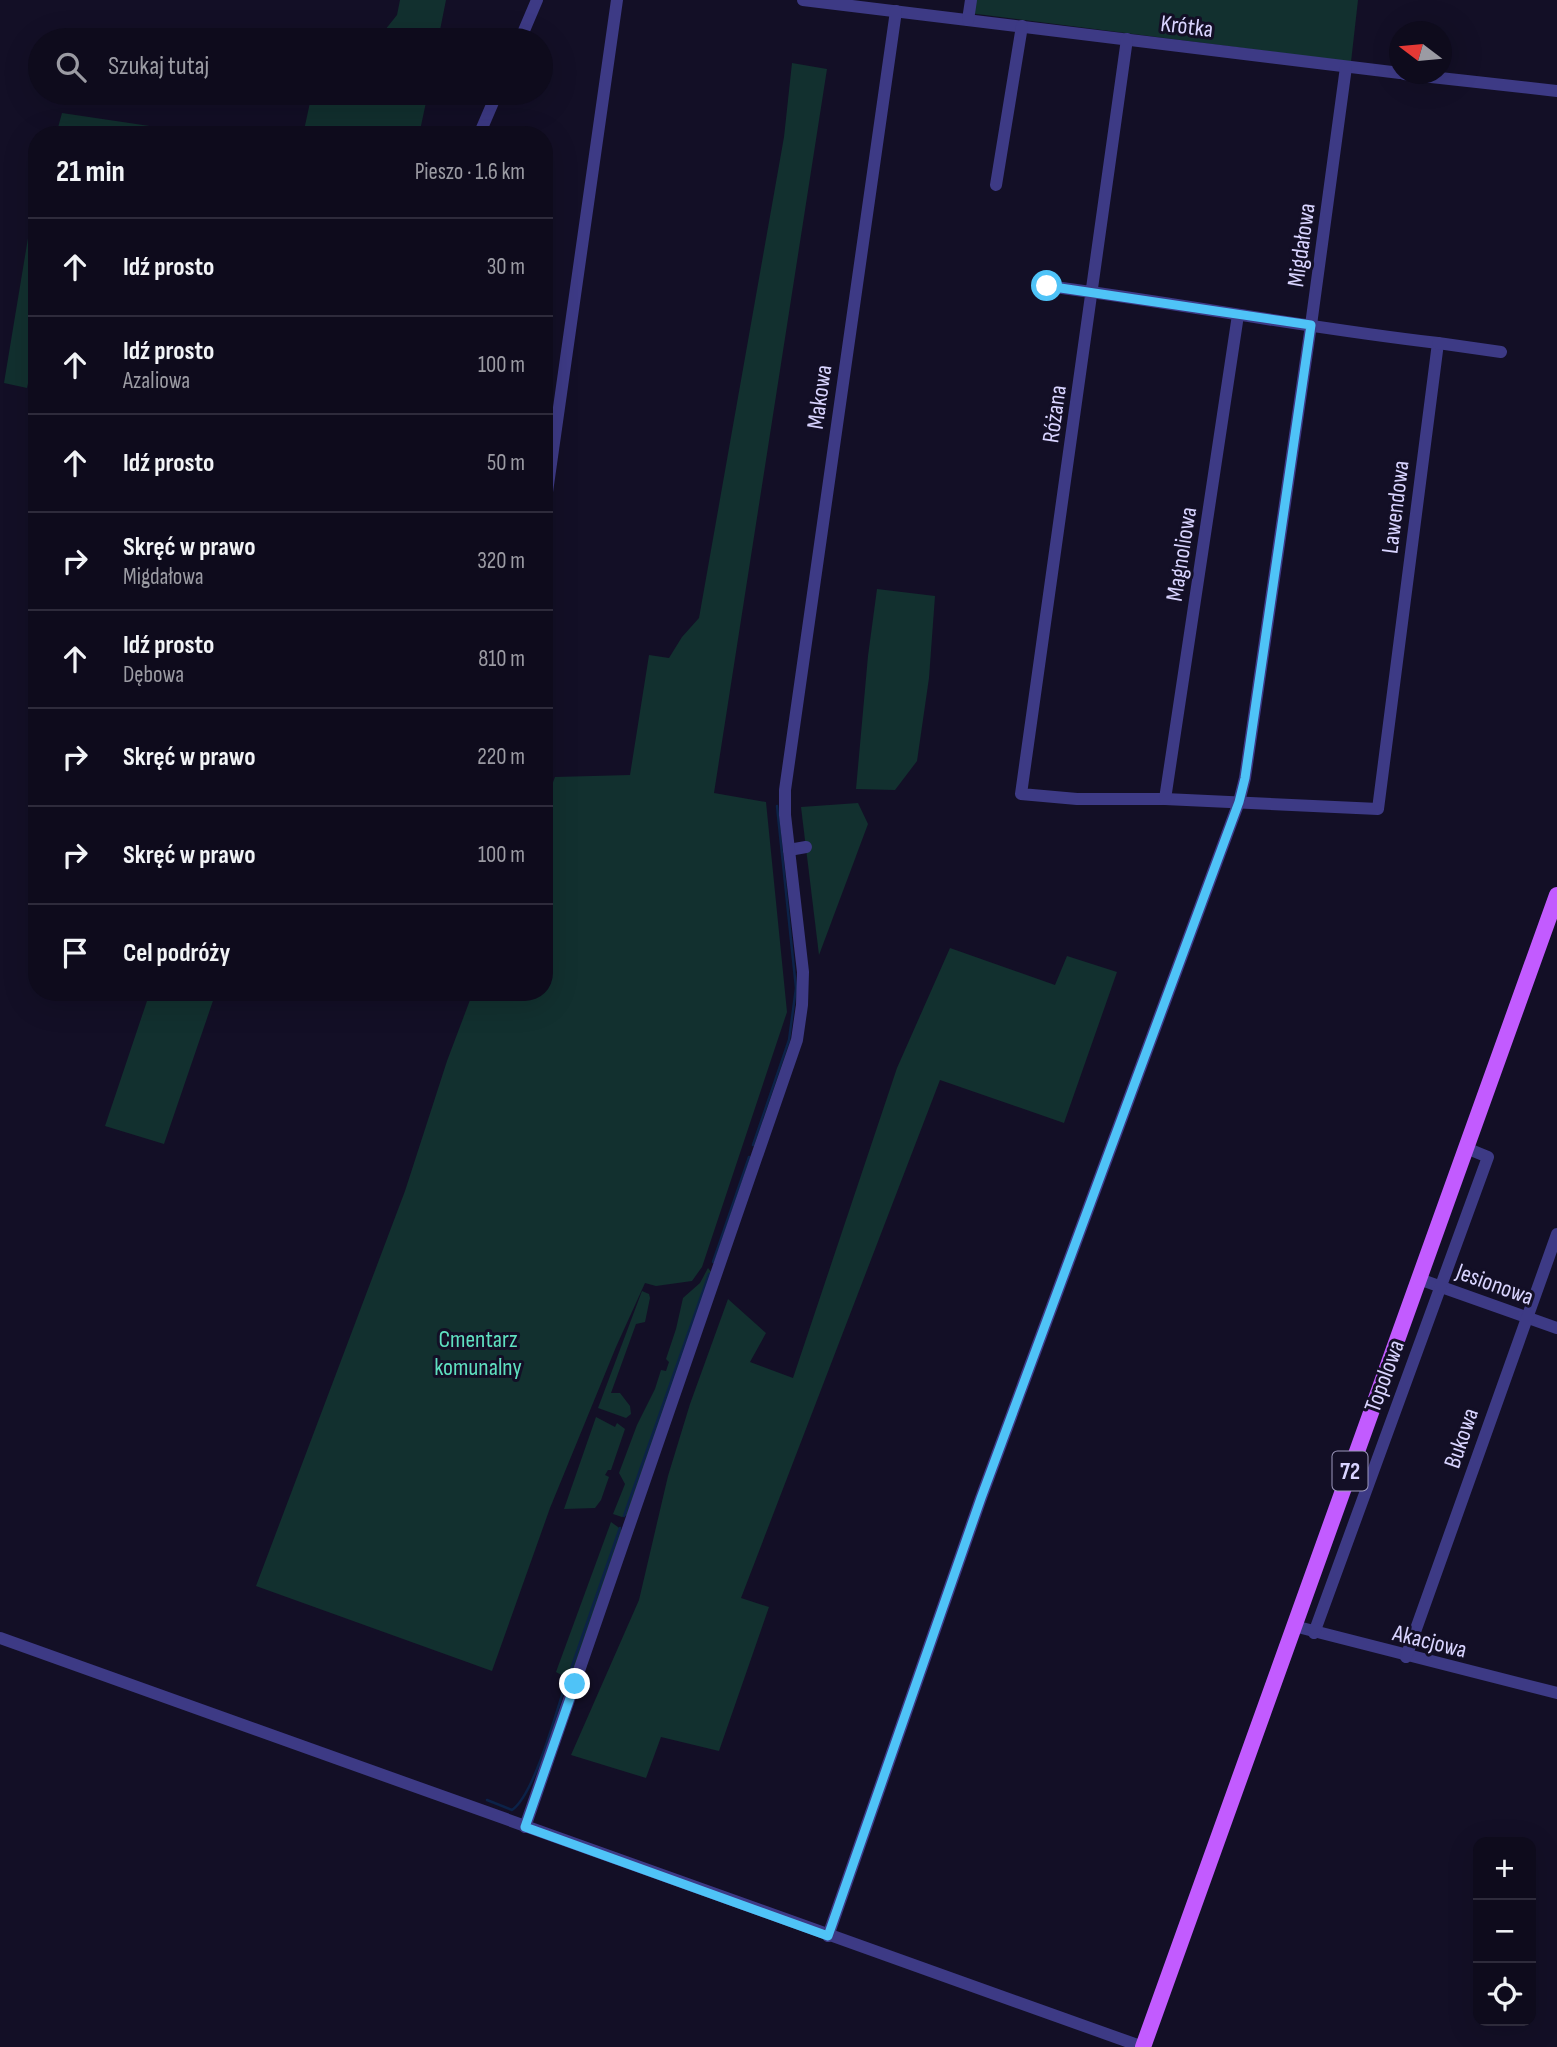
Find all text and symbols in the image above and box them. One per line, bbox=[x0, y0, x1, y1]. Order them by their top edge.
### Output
street label: Krótka bbox=[1159, 9, 1215, 44]
north arrow bbox=[1389, 21, 1452, 84]
search box bbox=[28, 28, 553, 105]
icon: search bbox=[52, 48, 90, 86]
text: Szukaj tutaj bbox=[108, 51, 209, 82]
text: 21 min bbox=[56, 154, 125, 190]
text: Pieszo · 1.6 km bbox=[415, 158, 525, 186]
street label: Migdałowa bbox=[1281, 201, 1322, 289]
icon: ahead bbox=[56, 248, 94, 286]
text: Idź prosto bbox=[123, 252, 214, 283]
text: 30 m bbox=[487, 253, 525, 281]
route start bbox=[1031, 270, 1062, 301]
text: Idź prosto bbox=[123, 336, 214, 367]
icon: ahead bbox=[56, 346, 94, 384]
text: 100 m bbox=[478, 351, 525, 379]
street label: Makowa bbox=[801, 363, 838, 431]
text: Azaliowa bbox=[123, 367, 190, 395]
street label: Różana bbox=[1036, 383, 1073, 445]
icon: ahead bbox=[56, 444, 94, 482]
text: Idź prosto bbox=[123, 448, 214, 479]
text: 50 m bbox=[487, 449, 525, 477]
street label: Lawendowa bbox=[1375, 459, 1416, 555]
street label: Magnoliowa bbox=[1160, 505, 1203, 603]
text: Skręć w prawo bbox=[123, 532, 256, 563]
icon: right bbox=[56, 542, 94, 580]
text: 320 m bbox=[477, 547, 525, 575]
text: Migdałowa bbox=[123, 563, 204, 591]
text: Idź prosto bbox=[123, 630, 214, 661]
icon: ahead bbox=[56, 640, 94, 678]
text: 810 m bbox=[478, 645, 525, 673]
text: Dębowa bbox=[123, 661, 184, 689]
icon: right bbox=[56, 738, 94, 776]
text: Skręć w prawo bbox=[123, 742, 256, 773]
text: 220 m bbox=[477, 743, 525, 771]
icon: right bbox=[56, 836, 94, 874]
text: Skręć w prawo bbox=[123, 840, 256, 871]
text: 100 m bbox=[478, 841, 525, 869]
icon: arrive bbox=[56, 934, 94, 972]
text: Cel podróży bbox=[123, 938, 230, 969]
street label: Jesionowa bbox=[1451, 1257, 1537, 1312]
park label: Cmentarz komunalny bbox=[434, 1325, 522, 1382]
street label: Topolowa bbox=[1358, 1336, 1411, 1416]
street label: Bukowa bbox=[1438, 1404, 1485, 1472]
road number: 72 bbox=[1332, 1452, 1368, 1490]
street label: Akacjowa bbox=[1389, 1618, 1470, 1665]
route end bbox=[559, 1668, 590, 1699]
map controls bbox=[1473, 1837, 1536, 2026]
button: + bbox=[1473, 1837, 1536, 1900]
button: − bbox=[1473, 1900, 1536, 1963]
button: locate bbox=[1473, 1963, 1536, 2026]

